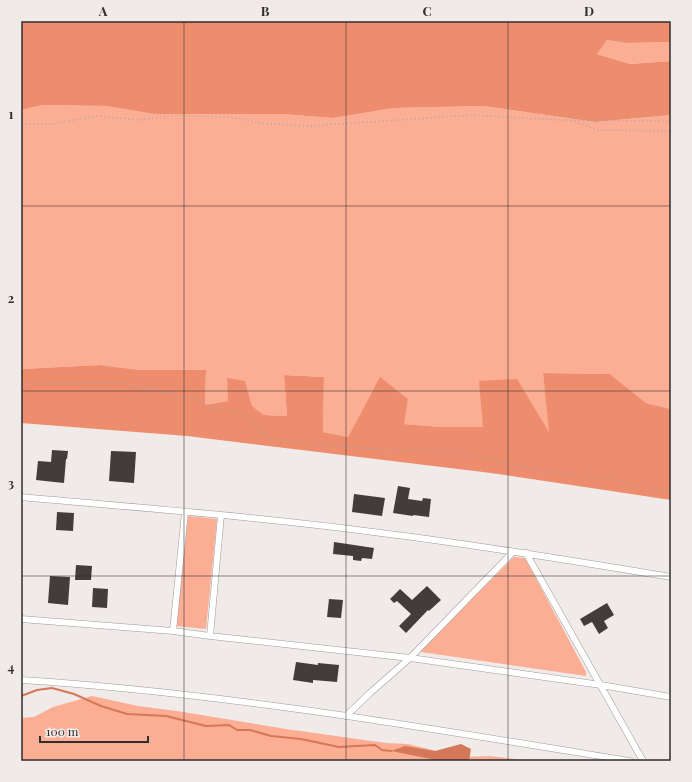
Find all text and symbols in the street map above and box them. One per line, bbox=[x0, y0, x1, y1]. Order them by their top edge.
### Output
text: A bbox=[98, 2, 108, 19]
text: B bbox=[261, 2, 270, 19]
text: C bbox=[422, 2, 432, 19]
text: D bbox=[584, 2, 594, 19]
text: 1 bbox=[9, 105, 14, 122]
text: 2 bbox=[8, 289, 15, 306]
text: 3 bbox=[8, 474, 14, 491]
text: 4 bbox=[8, 658, 15, 675]
scale bar bbox=[40, 718, 148, 744]
text: 100 m bbox=[46, 723, 79, 739]

